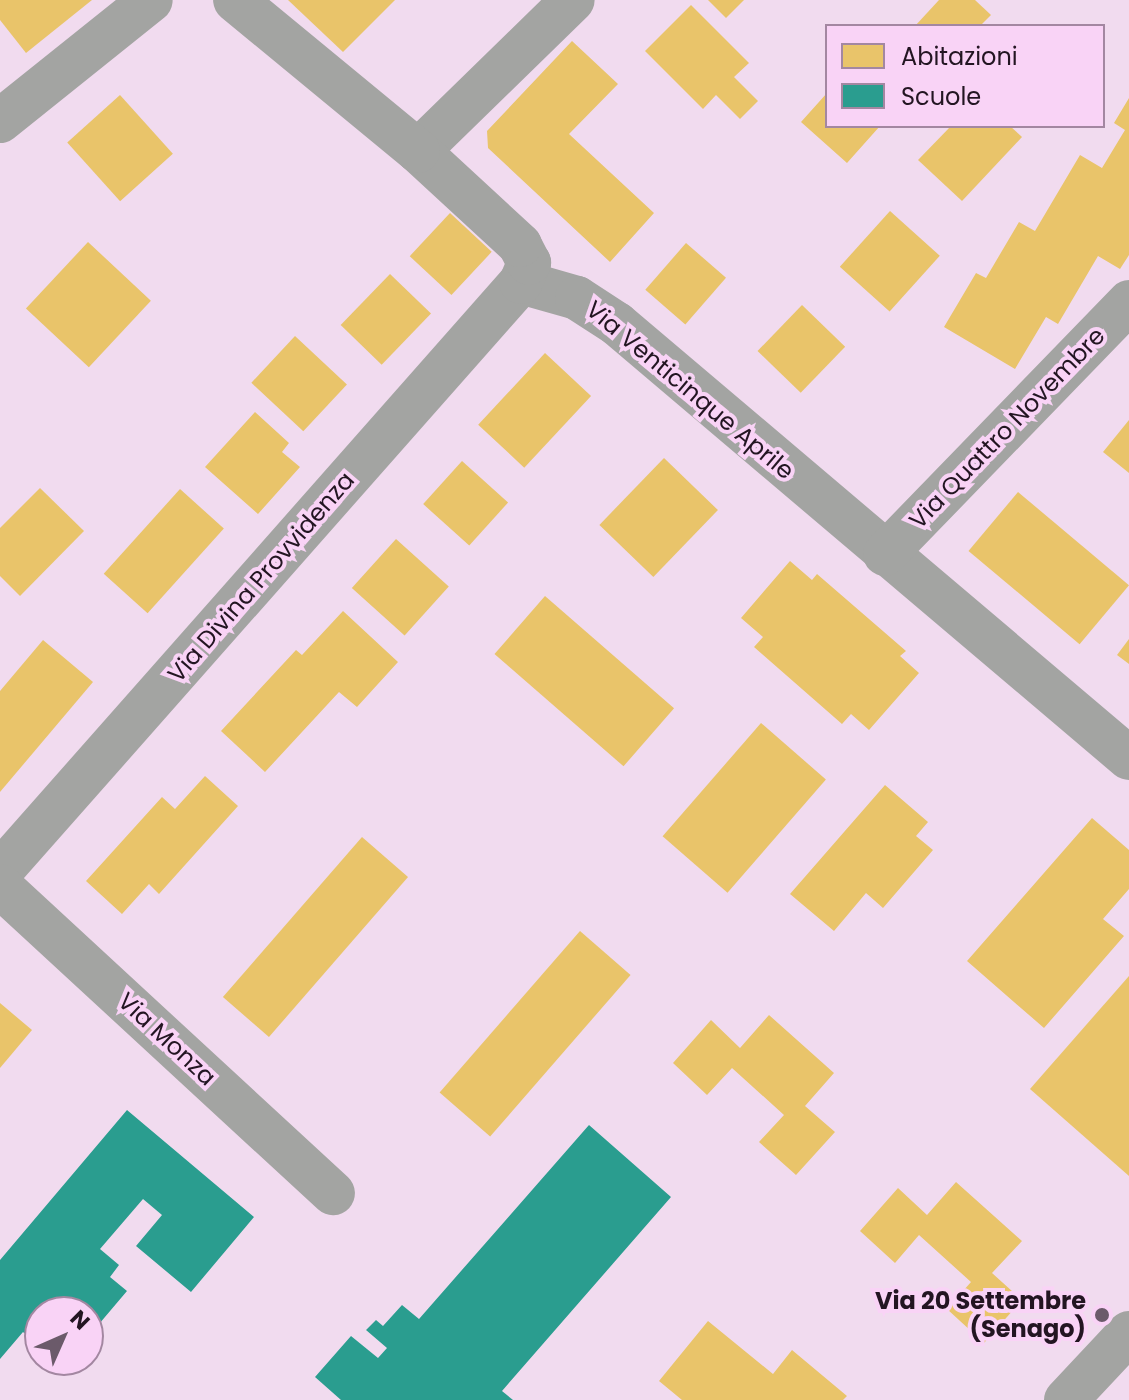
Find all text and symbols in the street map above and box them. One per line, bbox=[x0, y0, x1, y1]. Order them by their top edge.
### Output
legend bbox=[825, 24, 1105, 128]
text: Abitazioni bbox=[901, 40, 1018, 73]
text: Scuole bbox=[901, 80, 981, 113]
street label: Via Venticinque Aprile bbox=[580, 295, 800, 485]
street label: Via Quattro Novembre bbox=[903, 321, 1111, 535]
street label: Via Divina Provvidenza bbox=[162, 466, 360, 688]
street label: Via Monza bbox=[112, 986, 222, 1092]
place label: Via 20 Settembre (Senago) bbox=[875, 1287, 1086, 1343]
north arrow bbox=[24, 1296, 104, 1376]
text: N bbox=[63, 1303, 97, 1337]
marker: Via 20 Settembre (Senago) bbox=[1093, 1306, 1111, 1324]

